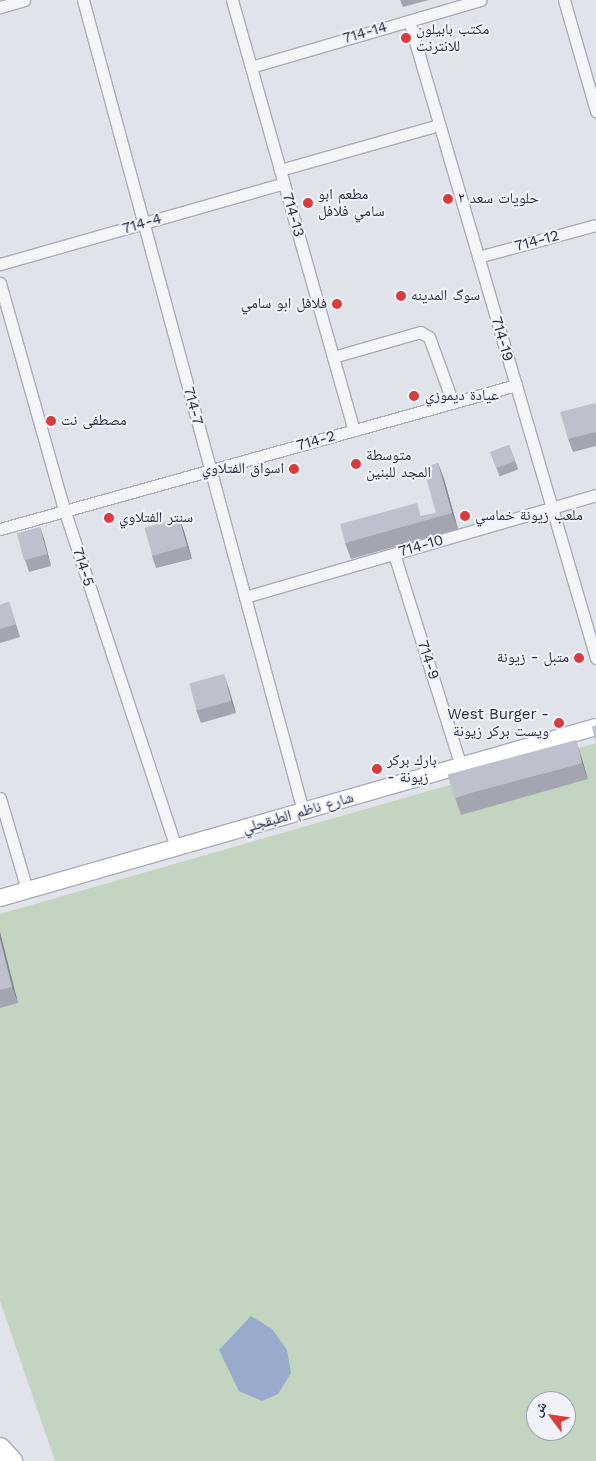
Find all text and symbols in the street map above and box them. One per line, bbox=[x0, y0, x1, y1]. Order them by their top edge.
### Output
street label: 714-14 bbox=[341, 18, 389, 48]
place label: مكتب بابيلون للانترنت bbox=[416, 20, 489, 55]
marker: مكتب بابيلون للانترنت bbox=[400, 32, 412, 44]
place label: مطعم ابو سامي فلافل bbox=[318, 185, 385, 220]
place label: حلويات سعد ٢ bbox=[458, 190, 539, 208]
street label: 714-13 bbox=[278, 191, 308, 239]
marker: حلويات سعد ٢ bbox=[442, 193, 454, 205]
marker: مطعم ابو سامي فلافل bbox=[302, 197, 314, 209]
street label: 714-4 bbox=[120, 210, 164, 238]
street label: 714-12 bbox=[513, 226, 561, 256]
place label: سوگ المدينه bbox=[411, 287, 480, 305]
marker: سوگ المدينه bbox=[395, 290, 407, 302]
place label: فلافل ابو سامي bbox=[241, 295, 327, 313]
marker: فلافل ابو سامي bbox=[331, 298, 343, 310]
street label: 714-19 bbox=[487, 315, 517, 363]
street label: 714-7 bbox=[179, 385, 207, 427]
place label: عيادة ديموزي bbox=[425, 387, 499, 405]
marker: عيادة ديموزي bbox=[407, 389, 421, 403]
place label: مصطفى نت bbox=[61, 412, 127, 430]
marker: مصطفى نت bbox=[45, 415, 57, 427]
street label: 714-2 bbox=[295, 427, 337, 455]
place label: متوسطة المجد للبنين bbox=[366, 446, 431, 481]
marker: متوسطة المجد للبنين bbox=[350, 458, 362, 470]
place label: اسواق الفتلاوي bbox=[202, 460, 284, 478]
marker: اسواق الفتلاوي bbox=[288, 463, 300, 475]
place label: ملعب زيونة خماسي bbox=[475, 507, 583, 525]
place label: سنتر الفتلاوي bbox=[119, 509, 193, 527]
marker: ملعب زيونة خماسي bbox=[459, 510, 471, 522]
marker: سنتر الفتلاوي bbox=[103, 512, 115, 524]
street label: 714-10 bbox=[397, 531, 445, 561]
street label: 714-5 bbox=[68, 545, 98, 589]
street label: 714-9 bbox=[413, 638, 443, 682]
place label: متبل - زيونة bbox=[497, 649, 569, 667]
marker: متبل - زيونة bbox=[573, 652, 585, 664]
place label: West Burger - ويست بركر زيونة bbox=[447, 705, 549, 740]
marker: West Burger - ويست بركر زيونة bbox=[553, 717, 565, 729]
place label: بارك بركر - زيونة bbox=[387, 751, 437, 786]
marker: بارك بركر - زيونة bbox=[371, 763, 383, 775]
street label: شارع ناظم الطبقجلي bbox=[240, 789, 356, 837]
north arrow bbox=[526, 1391, 576, 1441]
text: ش bbox=[528, 1398, 550, 1419]

